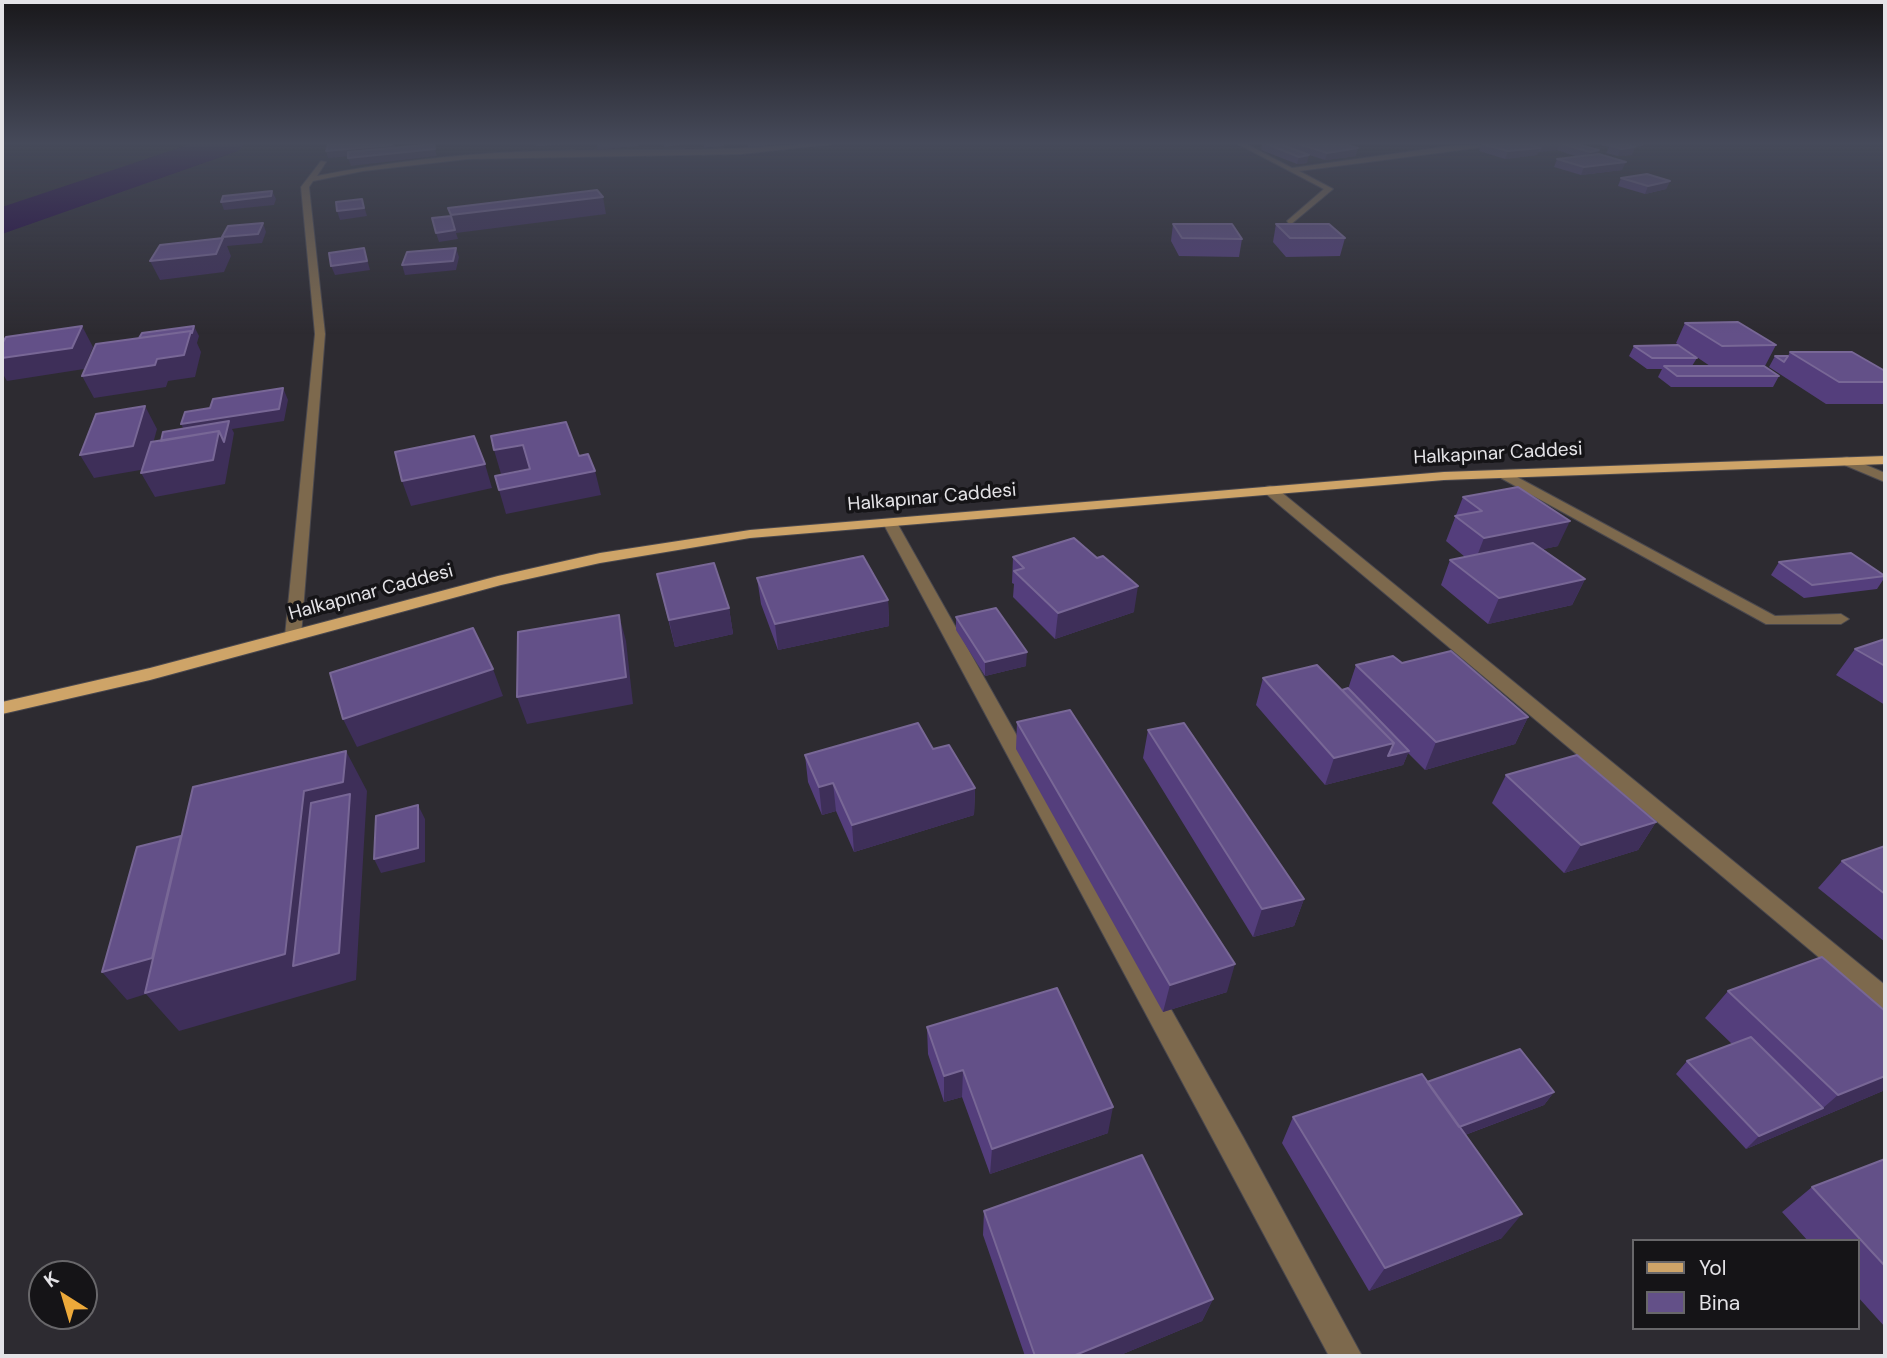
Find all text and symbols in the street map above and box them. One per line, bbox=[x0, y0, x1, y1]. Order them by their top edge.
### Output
street label: Halkapınar Caddesi bbox=[1413, 438, 1583, 470]
street label: Halkapınar Caddesi bbox=[847, 479, 1017, 517]
street label: Halkapınar Caddesi bbox=[286, 560, 456, 626]
legend bbox=[1632, 1239, 1859, 1330]
text: Yol bbox=[1699, 1254, 1727, 1282]
north arrow bbox=[28, 1260, 98, 1330]
text: K bbox=[39, 1266, 64, 1293]
text: Bina bbox=[1699, 1289, 1740, 1317]

